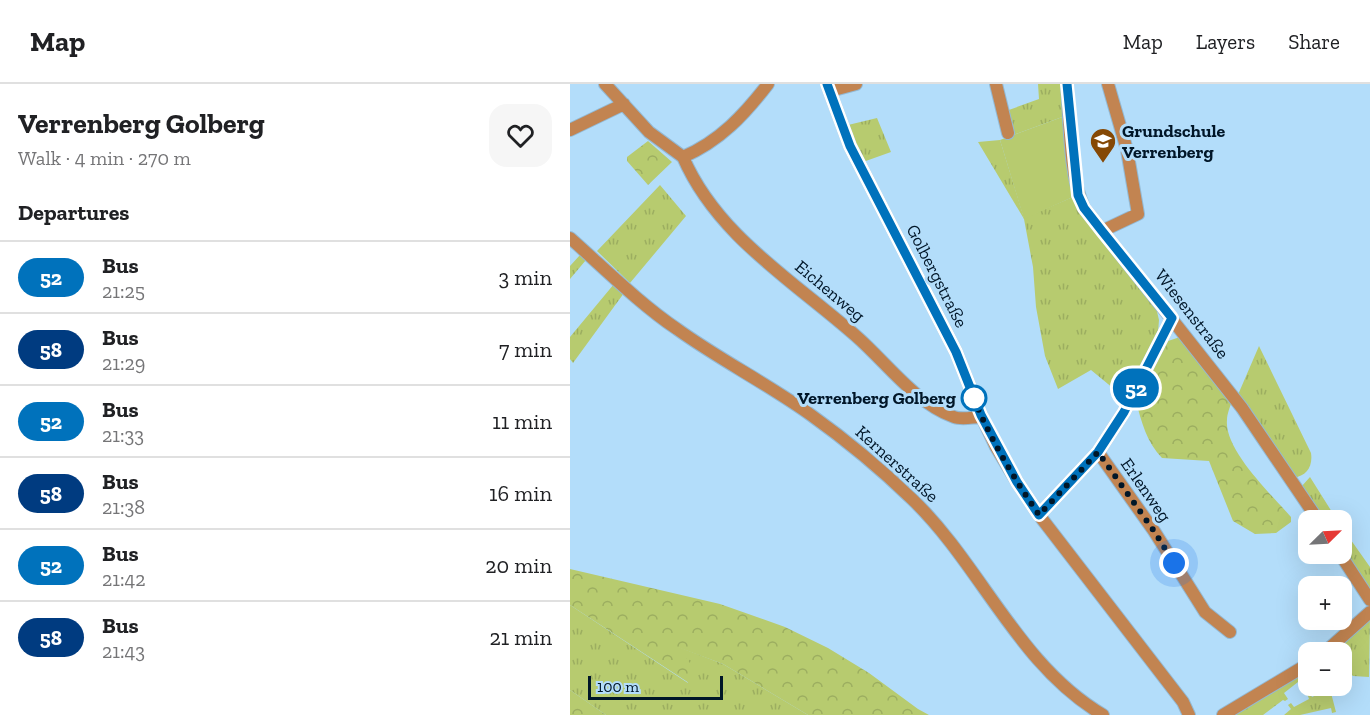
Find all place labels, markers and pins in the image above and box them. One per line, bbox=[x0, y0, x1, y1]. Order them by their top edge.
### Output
place label: Grundschule Verrenberg bbox=[1122, 120, 1226, 163]
school or university icon: Grundschule Verrenberg bbox=[1088, 126, 1118, 164]
marker: Verrenberg Golberg bbox=[961, 385, 987, 411]
place label: Verrenberg Golberg bbox=[797, 387, 956, 409]

